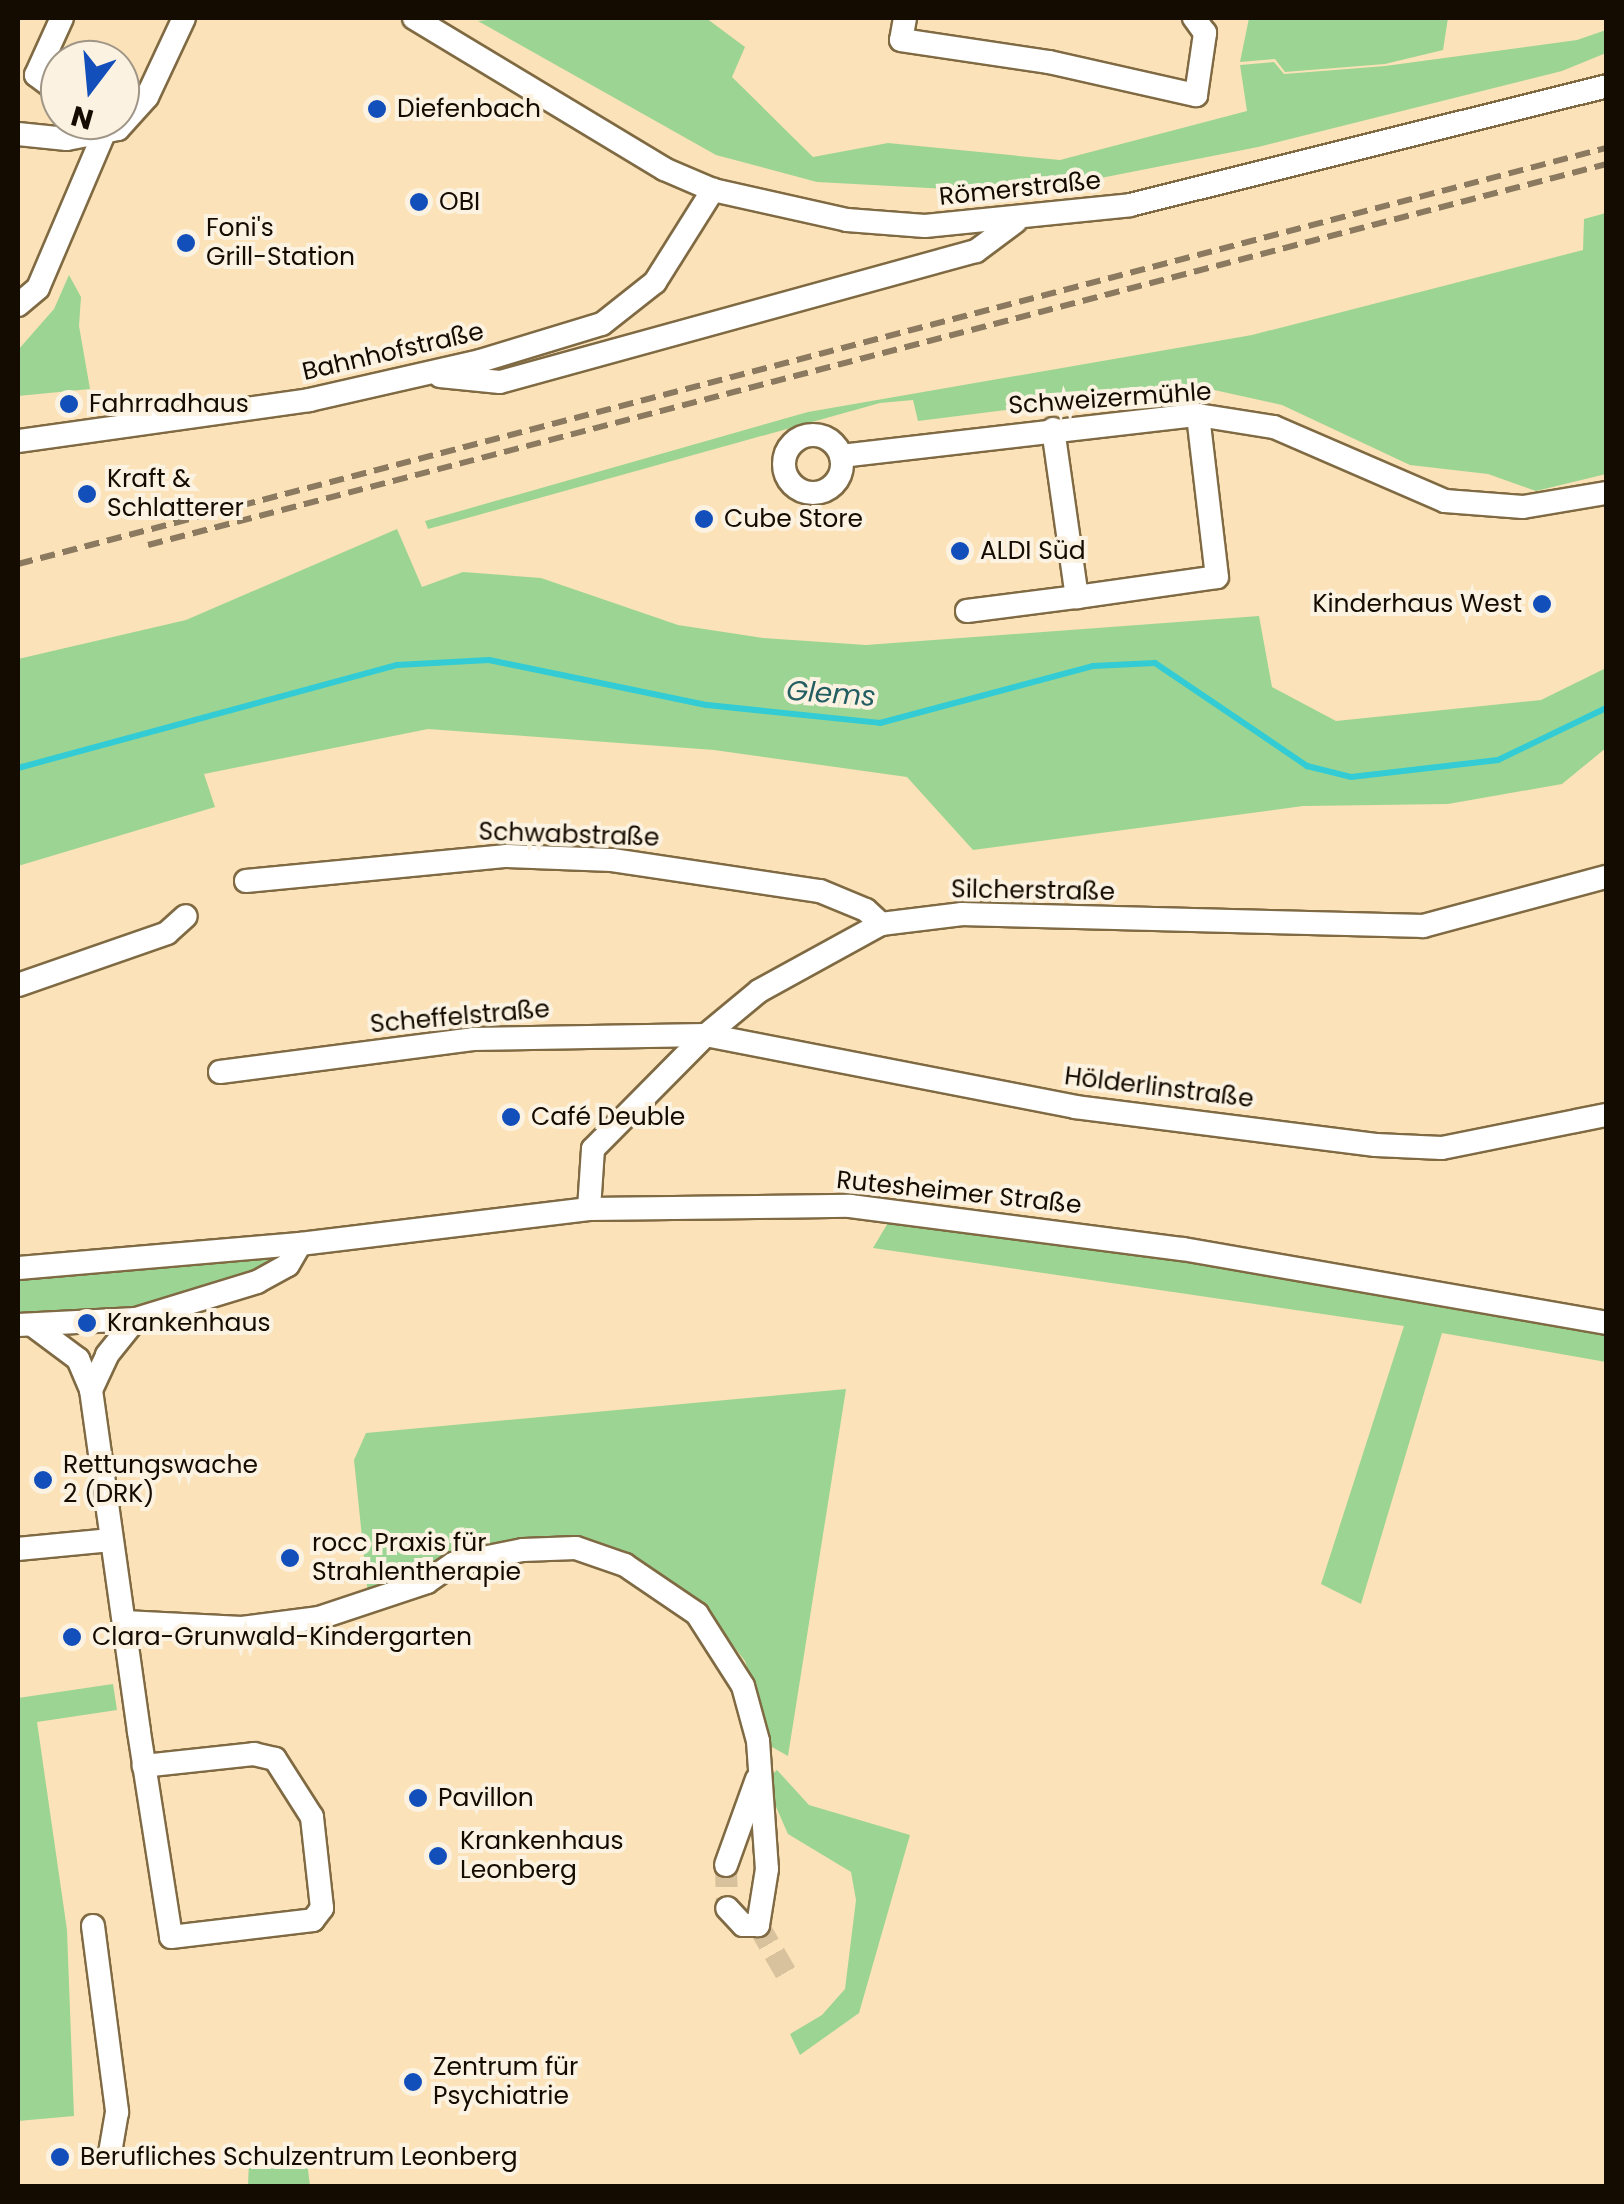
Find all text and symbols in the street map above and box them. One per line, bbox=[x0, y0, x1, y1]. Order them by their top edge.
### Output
north arrow bbox=[40, 40, 140, 140]
place label: Diefenbach bbox=[397, 94, 541, 124]
text: N bbox=[67, 96, 98, 139]
marker: Diefenbach bbox=[366, 98, 388, 120]
street label: Römerstraße bbox=[938, 166, 1102, 212]
place label: OBI bbox=[439, 187, 480, 217]
marker: OBI bbox=[408, 191, 430, 213]
place label: Foni's Grill-Station bbox=[206, 214, 355, 273]
marker: Foni's Grill-Station bbox=[175, 232, 197, 254]
street label: Bahnhofstraße bbox=[299, 317, 487, 387]
street label: Schweizermühle bbox=[1007, 377, 1213, 421]
place label: Fahrradhaus bbox=[89, 389, 249, 419]
marker: Fahrradhaus bbox=[58, 393, 80, 415]
place label: Kraft & Schlatterer bbox=[107, 465, 244, 524]
marker: Kraft & Schlatterer bbox=[76, 483, 98, 505]
place label: Cube Store bbox=[724, 504, 863, 534]
marker: Cube Store bbox=[693, 508, 715, 530]
place label: ALDI Süd bbox=[980, 536, 1086, 566]
marker: ALDI Süd bbox=[949, 540, 971, 562]
place label: Kinderhaus West bbox=[1312, 589, 1522, 619]
marker: Kinderhaus West bbox=[1531, 593, 1553, 615]
water label: Glems bbox=[785, 674, 877, 714]
street label: Schwabstraße bbox=[478, 817, 660, 853]
street label: Silcherstraße bbox=[951, 875, 1115, 907]
street label: Scheffelstraße bbox=[369, 994, 551, 1040]
street label: Hölderlinstraße bbox=[1063, 1062, 1255, 1114]
place label: Café Deuble bbox=[531, 1102, 685, 1132]
marker: Café Deuble bbox=[500, 1106, 522, 1128]
street label: Rutesheimer Straße bbox=[835, 1165, 1083, 1221]
place label: Krankenhaus bbox=[107, 1308, 271, 1338]
marker: Krankenhaus bbox=[76, 1312, 98, 1334]
place label: Rettungswache 2 (DRK) bbox=[63, 1451, 258, 1510]
marker: Rettungswache 2 (DRK) bbox=[32, 1469, 54, 1491]
place label: rocc Praxis für Strahlentherapie bbox=[312, 1529, 521, 1588]
marker: rocc Praxis für Strahlentherapie bbox=[277, 1545, 303, 1571]
place label: Clara-Grunwald-Kindergarten bbox=[92, 1622, 472, 1652]
marker: Clara-Grunwald-Kindergarten bbox=[61, 1626, 83, 1648]
place label: Pavillon bbox=[438, 1783, 534, 1813]
marker: Pavillon bbox=[407, 1787, 429, 1809]
place label: Krankenhaus Leonberg bbox=[460, 1827, 624, 1886]
marker: Krankenhaus Leonberg bbox=[425, 1843, 451, 1869]
place label: Zentrum für Psychiatrie bbox=[433, 2053, 578, 2112]
marker: Zentrum für Psychiatrie bbox=[402, 2071, 424, 2093]
place label: Berufliches Schulzentrum Leonberg bbox=[80, 2142, 518, 2172]
marker: Berufliches Schulzentrum Leonberg bbox=[49, 2146, 71, 2168]

